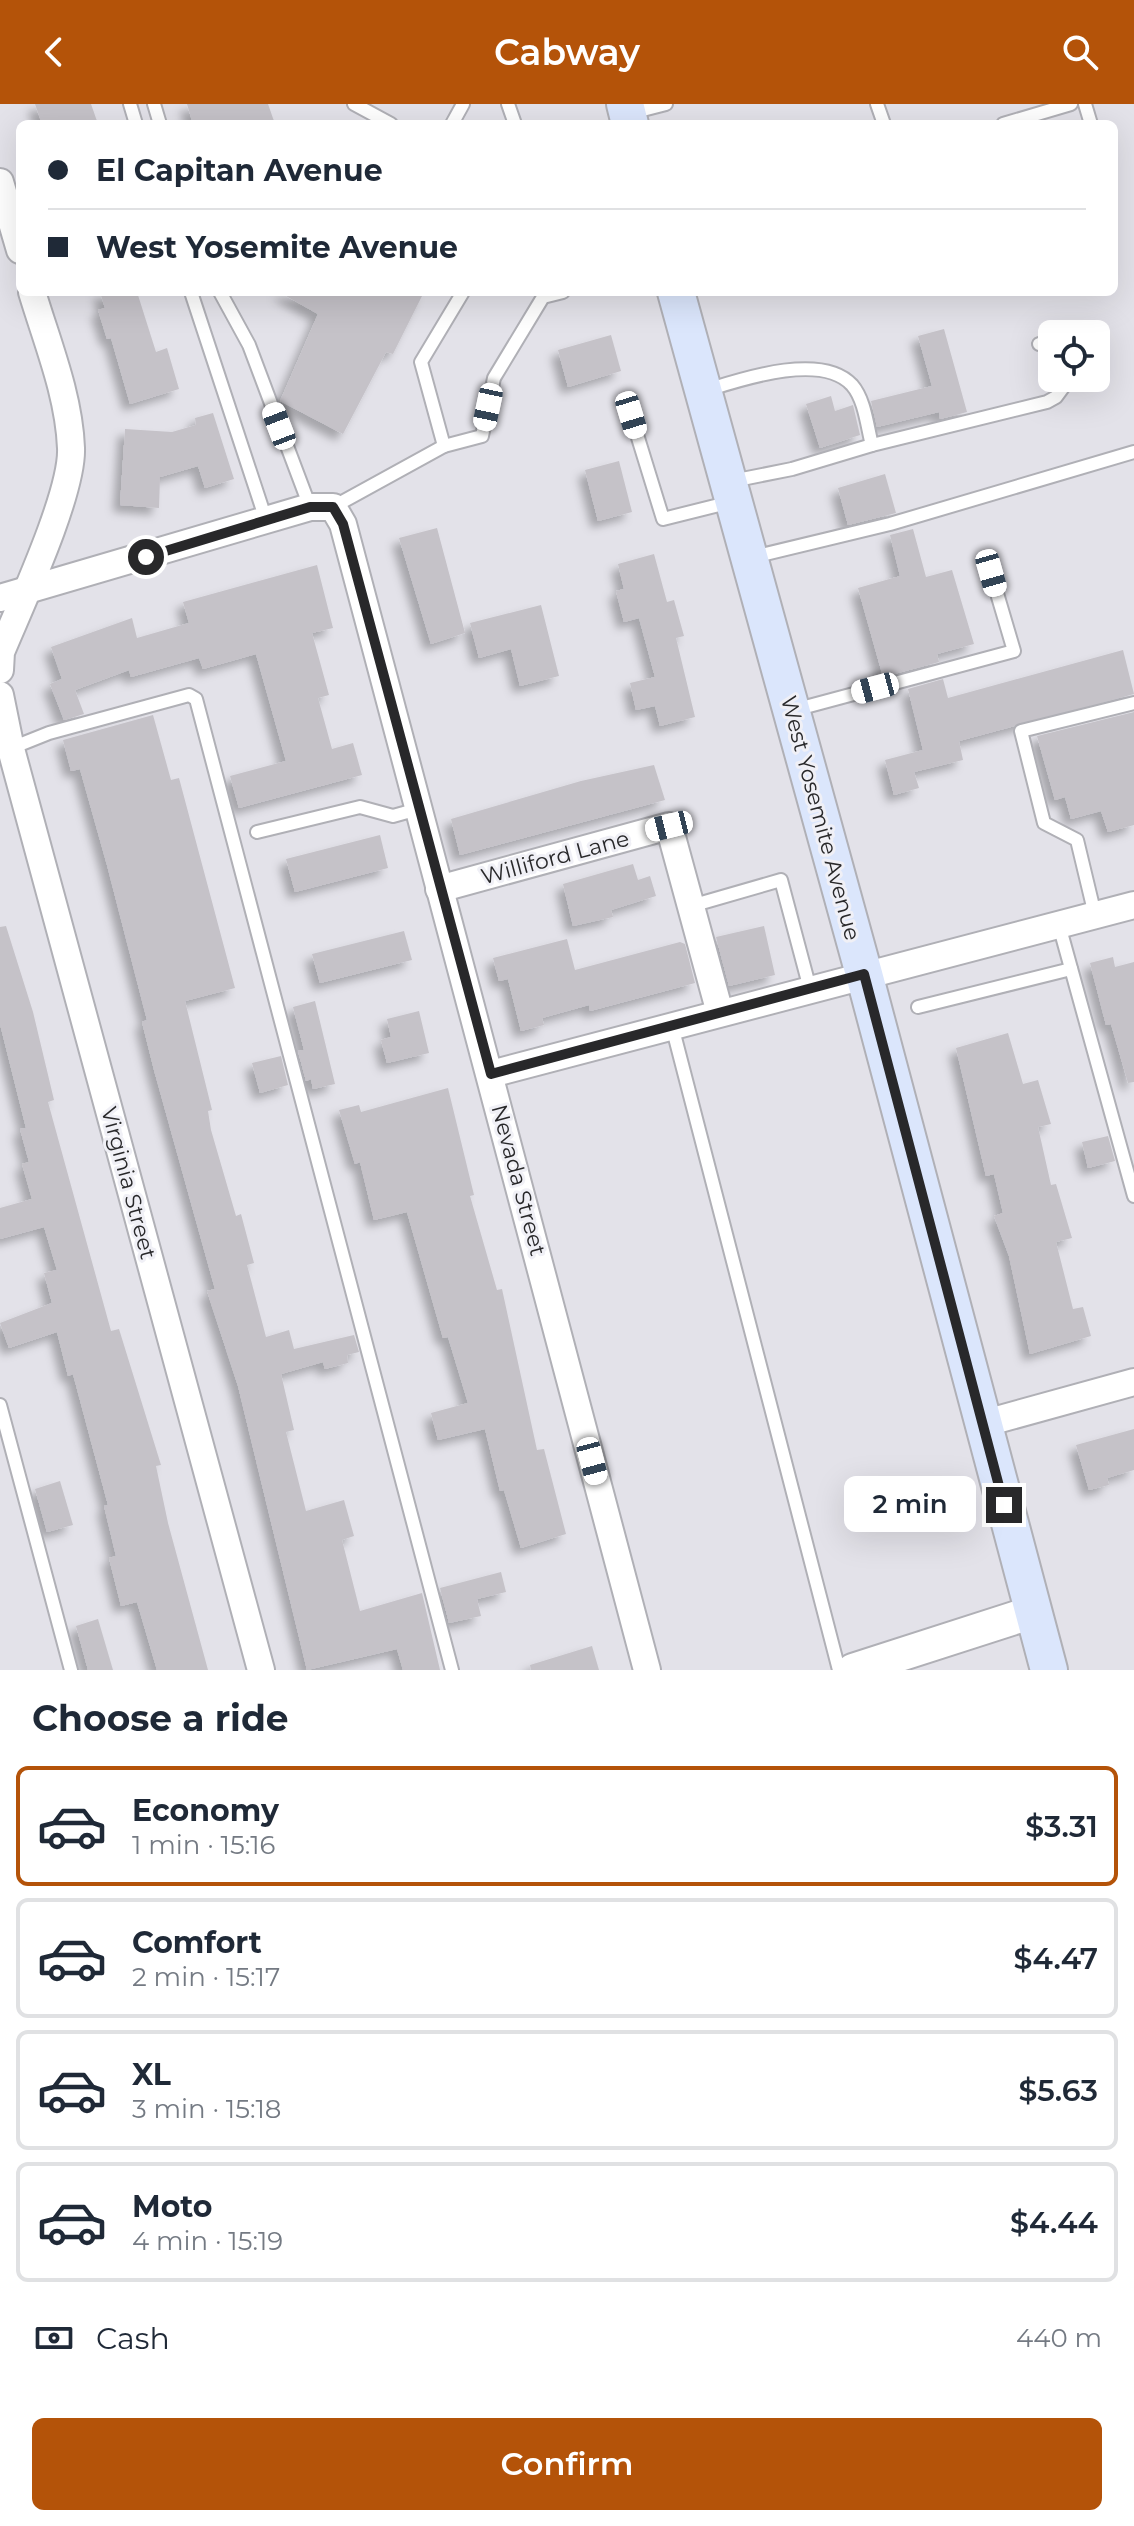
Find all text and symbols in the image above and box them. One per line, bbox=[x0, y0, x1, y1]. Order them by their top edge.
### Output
icon: back bbox=[32, 30, 76, 74]
text: Cabway bbox=[494, 30, 640, 74]
icon: search bbox=[1058, 30, 1102, 74]
text: El Capitan Avenue bbox=[96, 152, 383, 189]
text: West Yosemite Avenue bbox=[96, 229, 458, 266]
map controls bbox=[1038, 320, 1110, 392]
button: locate bbox=[1038, 320, 1110, 392]
car bbox=[471, 381, 505, 433]
car bbox=[613, 389, 649, 441]
car bbox=[259, 399, 299, 453]
route start bbox=[128, 539, 164, 575]
car bbox=[973, 547, 1009, 599]
car bbox=[849, 670, 901, 706]
street label: West Yosemite Avenue bbox=[775, 693, 866, 943]
car bbox=[643, 809, 695, 843]
street label: Williford Lane bbox=[478, 825, 632, 890]
street label: Nevada Street bbox=[485, 1101, 552, 1259]
street label: Virginia Street bbox=[95, 1104, 162, 1262]
car bbox=[574, 1435, 610, 1487]
callout: 2 min bbox=[844, 1477, 976, 1533]
route end bbox=[986, 1487, 1022, 1523]
text: 2 min bbox=[872, 1488, 948, 1520]
text: Choose a ride bbox=[32, 1696, 289, 1740]
icon: car bbox=[36, 1790, 108, 1862]
text: Economy bbox=[132, 1792, 279, 1829]
text: $3.31 bbox=[1025, 1808, 1098, 1845]
text: 1 min · 15:16 bbox=[132, 1829, 275, 1861]
icon: car bbox=[36, 1922, 108, 1994]
text: Comfort bbox=[132, 1924, 262, 1961]
text: $4.47 bbox=[1013, 1940, 1098, 1977]
text: 2 min · 15:17 bbox=[132, 1961, 280, 1993]
icon: car bbox=[36, 2054, 108, 2126]
text: XL bbox=[132, 2056, 171, 2093]
text: $5.63 bbox=[1018, 2072, 1098, 2109]
text: 3 min · 15:18 bbox=[132, 2093, 281, 2125]
icon: car bbox=[36, 2186, 108, 2258]
text: Moto bbox=[132, 2188, 213, 2225]
text: $4.44 bbox=[1010, 2204, 1098, 2241]
text: 4 min · 15:19 bbox=[132, 2225, 283, 2257]
icon: cash bbox=[32, 2316, 76, 2360]
text: Cash bbox=[96, 2320, 170, 2357]
text: 440 m bbox=[1016, 2322, 1102, 2354]
button: Confirm bbox=[32, 2418, 1102, 2510]

